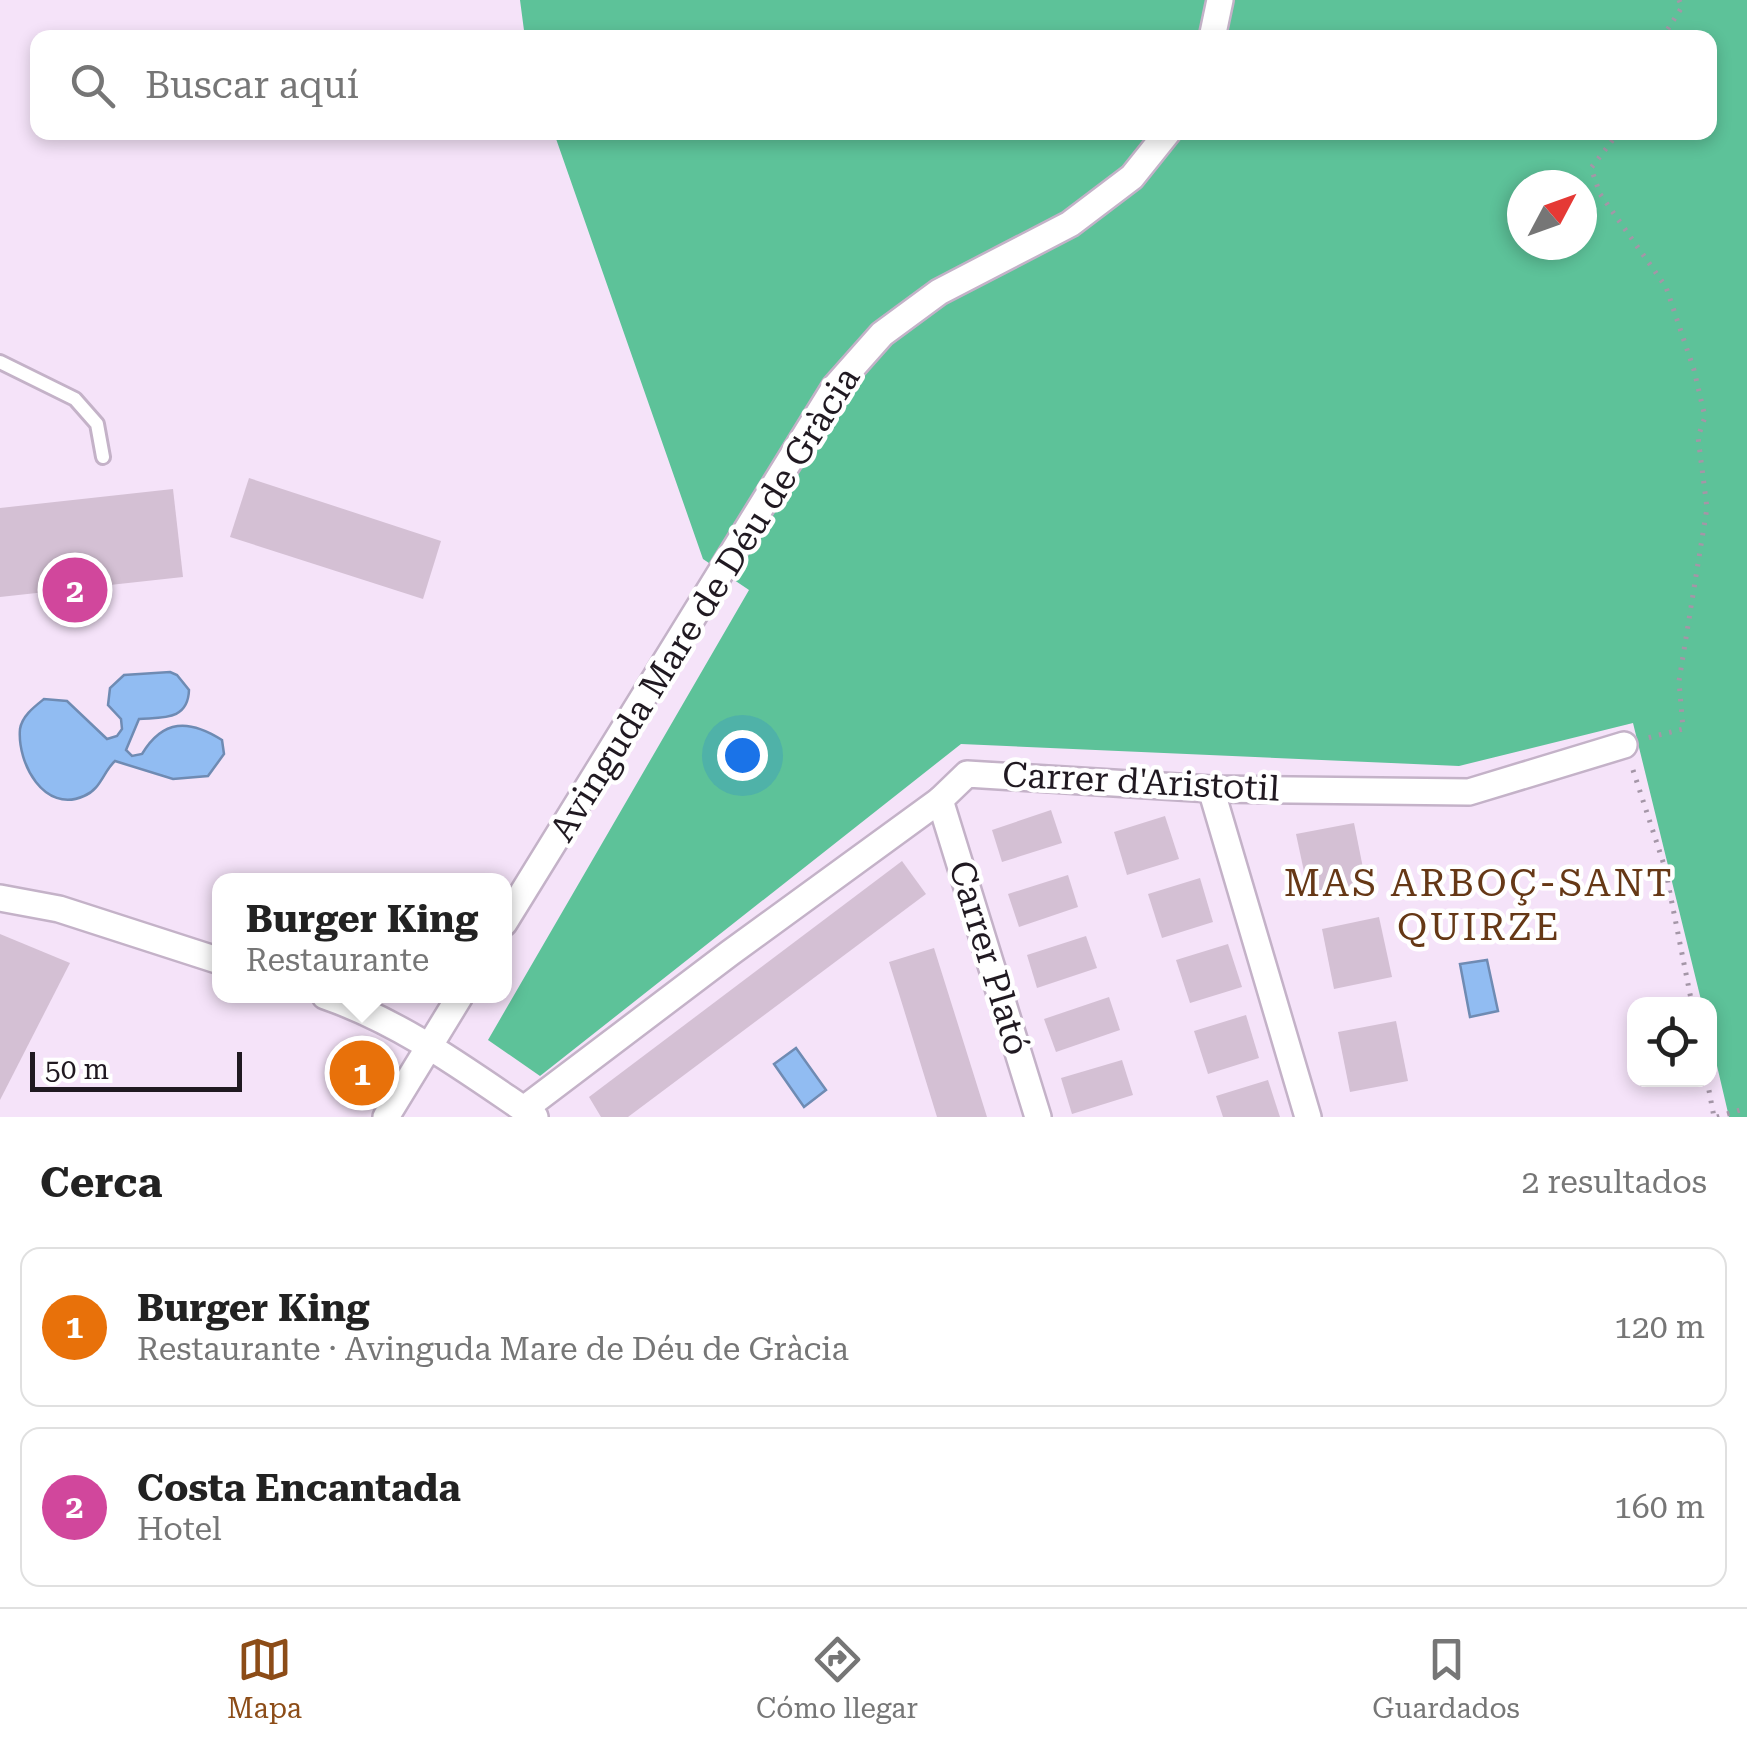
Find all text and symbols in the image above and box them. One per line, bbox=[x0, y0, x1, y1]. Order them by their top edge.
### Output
search box bbox=[30, 30, 1717, 140]
icon: search bbox=[65, 58, 120, 113]
text: Buscar aquí bbox=[145, 63, 359, 107]
north arrow bbox=[1507, 170, 1597, 260]
street label: Avinguda Mare de Déu de Gràcia bbox=[542, 359, 868, 849]
pin: 2 bbox=[42, 552, 108, 628]
your location bbox=[717, 730, 768, 781]
street label: Carrer d'Aristotil bbox=[1001, 754, 1281, 810]
street label: Carrer Plató bbox=[940, 856, 1038, 1060]
district label: MAS ARBOÇ-SANT QUIRZE bbox=[1284, 861, 1674, 949]
popup bbox=[212, 873, 512, 1003]
text: Burger King bbox=[246, 897, 478, 941]
text: Restaurante bbox=[246, 941, 429, 979]
map controls bbox=[1627, 997, 1717, 1087]
button: locate bbox=[1627, 997, 1717, 1087]
pin: 1 bbox=[330, 1036, 394, 1110]
scale bar bbox=[30, 1047, 242, 1092]
text: 50 m bbox=[45, 1053, 109, 1086]
text: Cerca bbox=[40, 1158, 162, 1207]
text: 2 resultados bbox=[1522, 1163, 1707, 1201]
text: Burger King bbox=[137, 1286, 369, 1330]
text: 1 bbox=[66, 1308, 83, 1346]
text: 120 m bbox=[1614, 1308, 1705, 1346]
text: Restaurante · Avinguda Mare de Déu de Gràcia bbox=[137, 1330, 849, 1368]
text: Costa Encantada bbox=[137, 1466, 461, 1510]
text: 2 bbox=[66, 1488, 83, 1526]
text: 160 m bbox=[1614, 1488, 1705, 1526]
text: Hotel bbox=[137, 1510, 222, 1548]
tab: Mapa bbox=[227, 1632, 302, 1725]
tab: Cómo llegar bbox=[756, 1632, 918, 1725]
tab: Guardados bbox=[1372, 1632, 1520, 1725]

